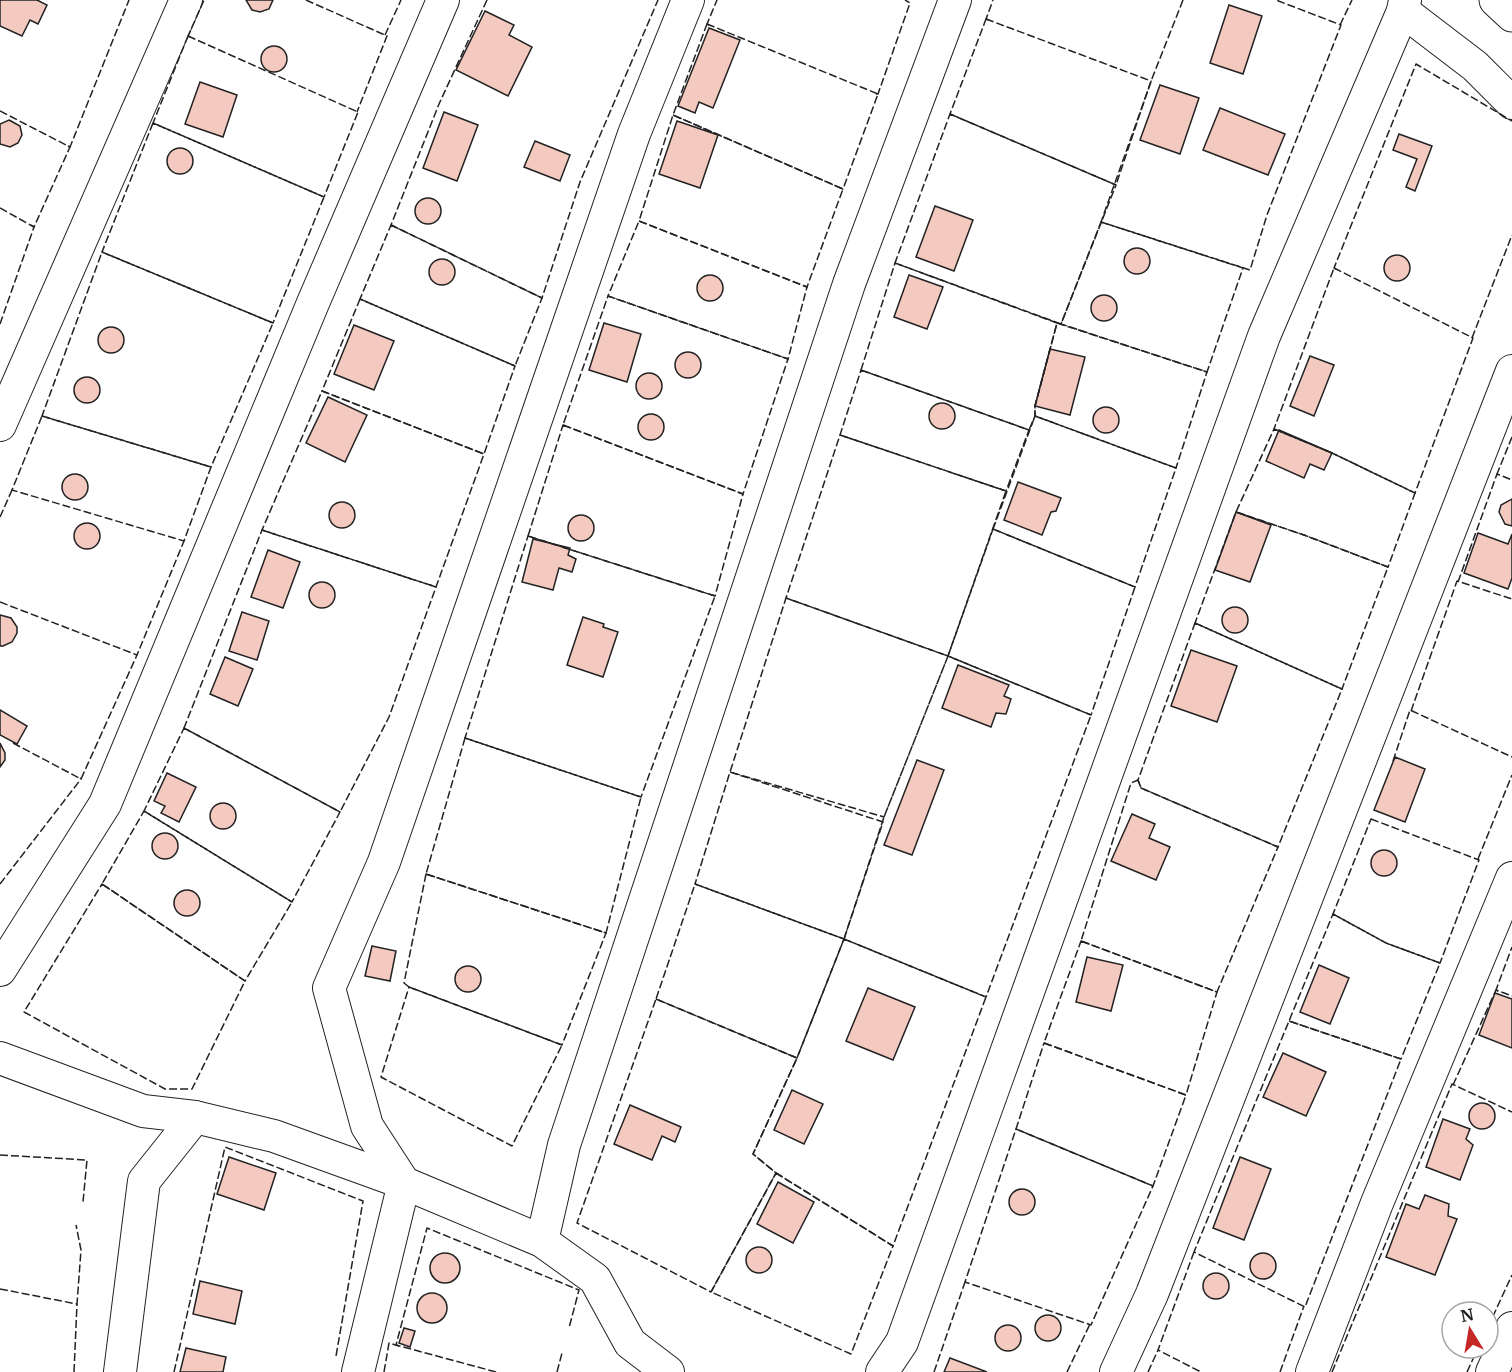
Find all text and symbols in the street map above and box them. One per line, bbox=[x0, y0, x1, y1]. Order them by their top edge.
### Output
north arrow bbox=[1440, 1300, 1500, 1360]
text: N bbox=[1459, 1304, 1476, 1326]

